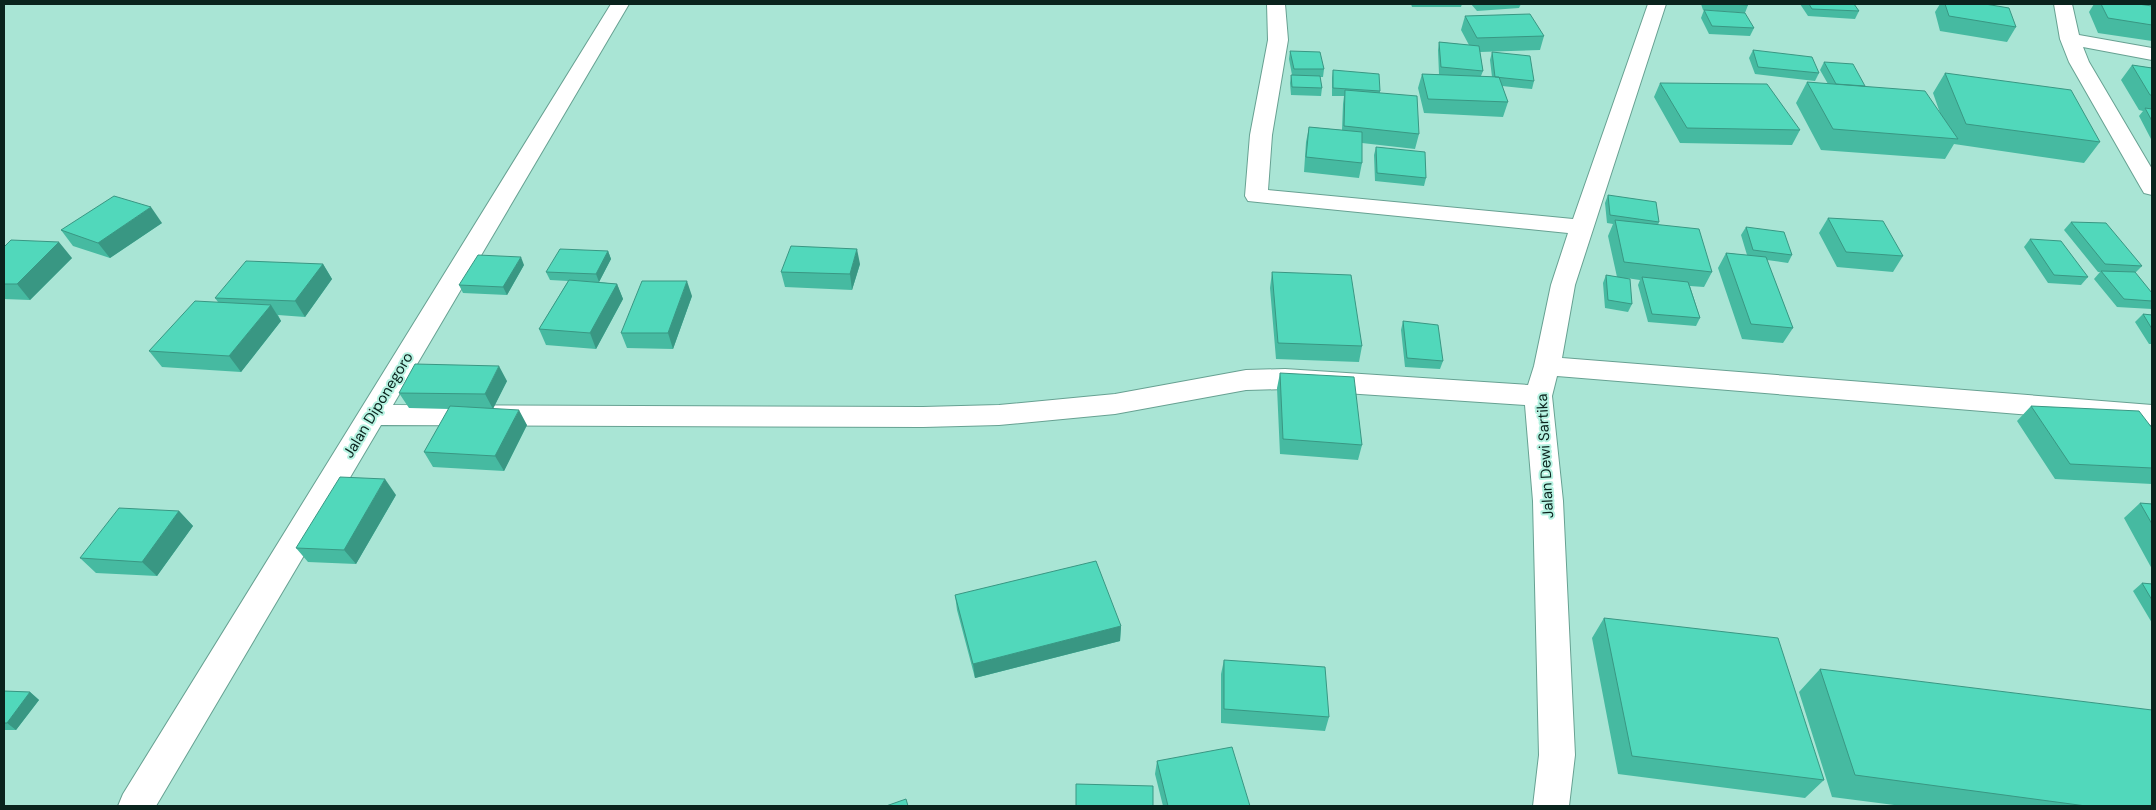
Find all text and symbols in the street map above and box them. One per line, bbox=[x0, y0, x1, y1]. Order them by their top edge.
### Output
street label: Jalan Diponegoro bbox=[338, 348, 418, 462]
street label: Jalan Dewi Sartika bbox=[1532, 393, 1558, 519]

